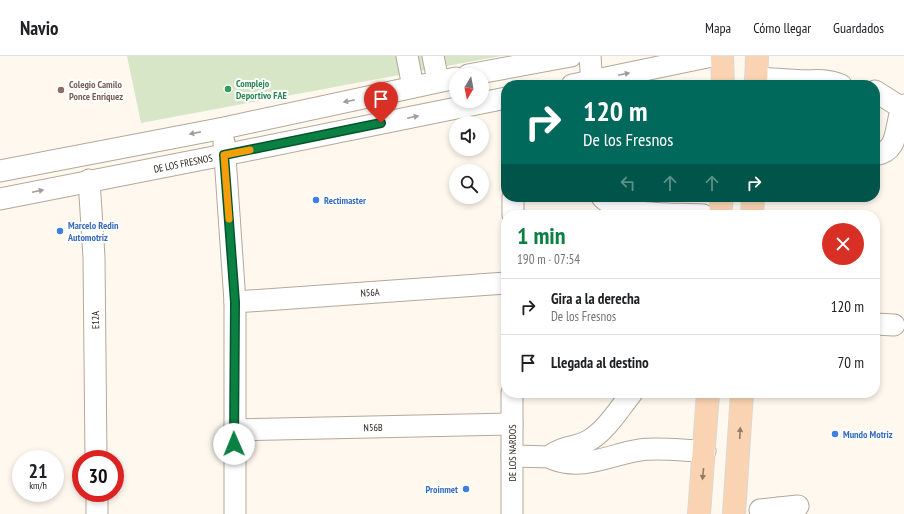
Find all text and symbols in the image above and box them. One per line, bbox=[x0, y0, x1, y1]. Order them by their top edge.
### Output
text: Navio bbox=[20, 16, 58, 40]
text: Mapa bbox=[705, 19, 731, 37]
text: Cómo llegar bbox=[753, 19, 811, 37]
text: Guardados bbox=[833, 19, 884, 37]
north arrow bbox=[449, 68, 489, 108]
map controls bbox=[449, 68, 489, 204]
one-way arrow bbox=[618, 71, 630, 77]
place label: Complejo Deportivo FAE bbox=[236, 77, 287, 102]
place label: Colegio Camilo Ponce Enriquez bbox=[69, 78, 123, 103]
pin bbox=[364, 82, 398, 123]
marker: Complejo Deportivo FAE bbox=[223, 84, 233, 94]
marker: Colegio Camilo Ponce Enriquez bbox=[56, 85, 66, 95]
icon: arrive bbox=[370, 88, 392, 110]
text: 120 m bbox=[583, 92, 647, 129]
icon: right bbox=[517, 96, 569, 148]
one-way arrow bbox=[343, 98, 356, 104]
one-way arrow bbox=[407, 113, 419, 119]
button: sound bbox=[449, 116, 489, 156]
text: De los Fresnos bbox=[583, 128, 673, 151]
one-way arrow bbox=[189, 131, 201, 137]
street label: DE LOS FRESNOS bbox=[153, 151, 214, 176]
button: search bbox=[449, 164, 489, 204]
icon: left bbox=[617, 172, 639, 194]
icon: ahead bbox=[659, 172, 681, 194]
icon: ahead bbox=[701, 172, 723, 194]
icon: right bbox=[743, 172, 765, 194]
one-way arrow bbox=[32, 188, 44, 194]
place label: Rectimaster bbox=[324, 194, 366, 207]
marker: Rectimaster bbox=[311, 195, 321, 205]
place label: Marcelo Redin Automotriz bbox=[67, 219, 119, 244]
text: 1 min bbox=[517, 220, 565, 251]
button: close bbox=[822, 223, 864, 265]
marker: Marcelo Redin Automotriz bbox=[55, 226, 65, 236]
text: 190 m · 07:54 bbox=[517, 251, 580, 268]
street label: N56A bbox=[360, 285, 380, 300]
text: Gira a la derecha bbox=[551, 289, 640, 308]
icon: right bbox=[517, 296, 539, 318]
text: 120 m bbox=[831, 297, 864, 316]
text: De los Fresnos bbox=[551, 308, 616, 325]
street label: E12A bbox=[89, 311, 102, 329]
icon: arrive bbox=[517, 352, 539, 374]
text: Llegada al destino bbox=[551, 353, 649, 372]
text: 70 m bbox=[838, 353, 864, 372]
street label: N56B bbox=[363, 421, 383, 434]
position arrow bbox=[213, 423, 255, 465]
street label: DE LOS NARDOS bbox=[506, 424, 519, 482]
one-way arrow bbox=[736, 427, 743, 439]
place label: Mundo Motriz bbox=[843, 428, 893, 441]
marker: Mundo Motriz bbox=[830, 429, 840, 439]
speed limit sign: 30 bbox=[72, 450, 124, 502]
text: 21 bbox=[28, 458, 48, 484]
one-way arrow bbox=[699, 468, 706, 480]
text: km/h bbox=[29, 479, 47, 492]
place label: Proinmet bbox=[426, 483, 458, 496]
marker: Proinmet bbox=[461, 484, 471, 494]

